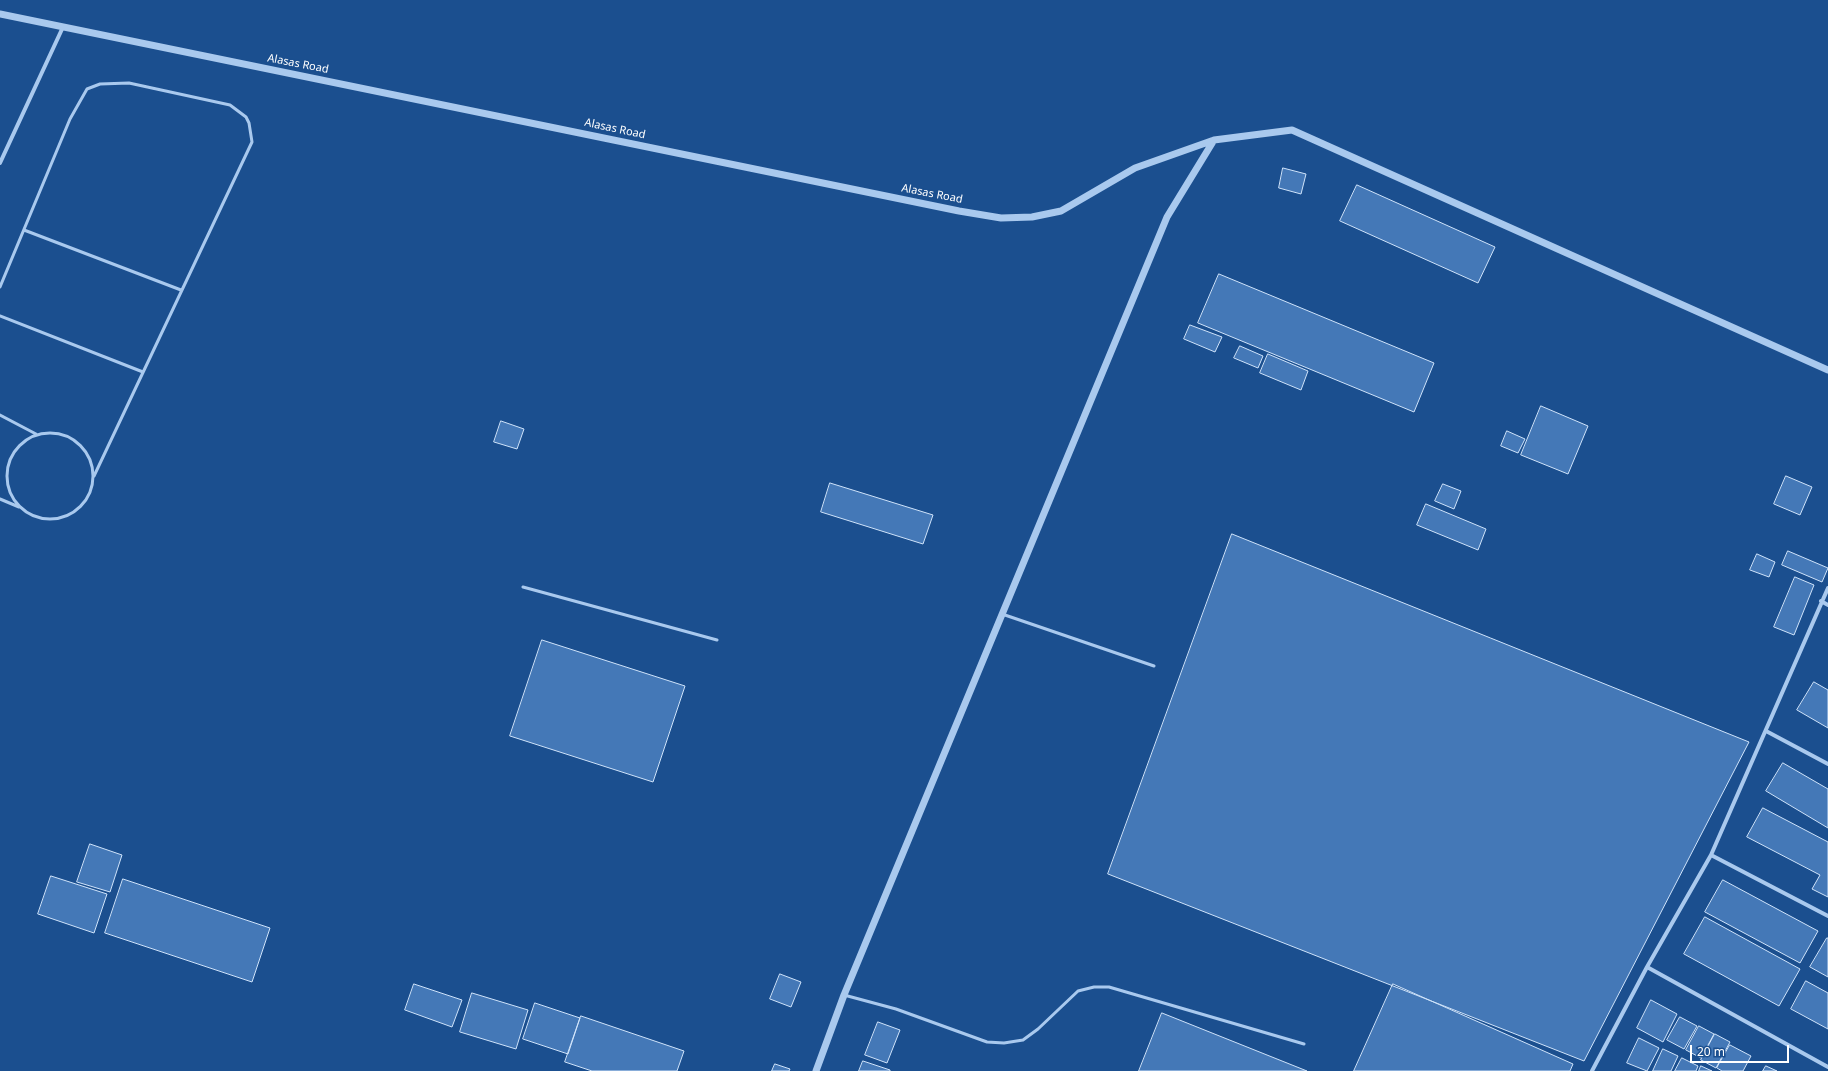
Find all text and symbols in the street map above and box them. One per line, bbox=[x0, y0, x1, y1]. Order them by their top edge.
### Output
street label: Alasas Road bbox=[266, 52, 330, 76]
street label: Alasas Road bbox=[583, 116, 647, 142]
street label: Alasas Road bbox=[900, 182, 964, 206]
scale bar bbox=[1692, 1037, 1791, 1063]
text: 20 m bbox=[1697, 1043, 1725, 1060]

